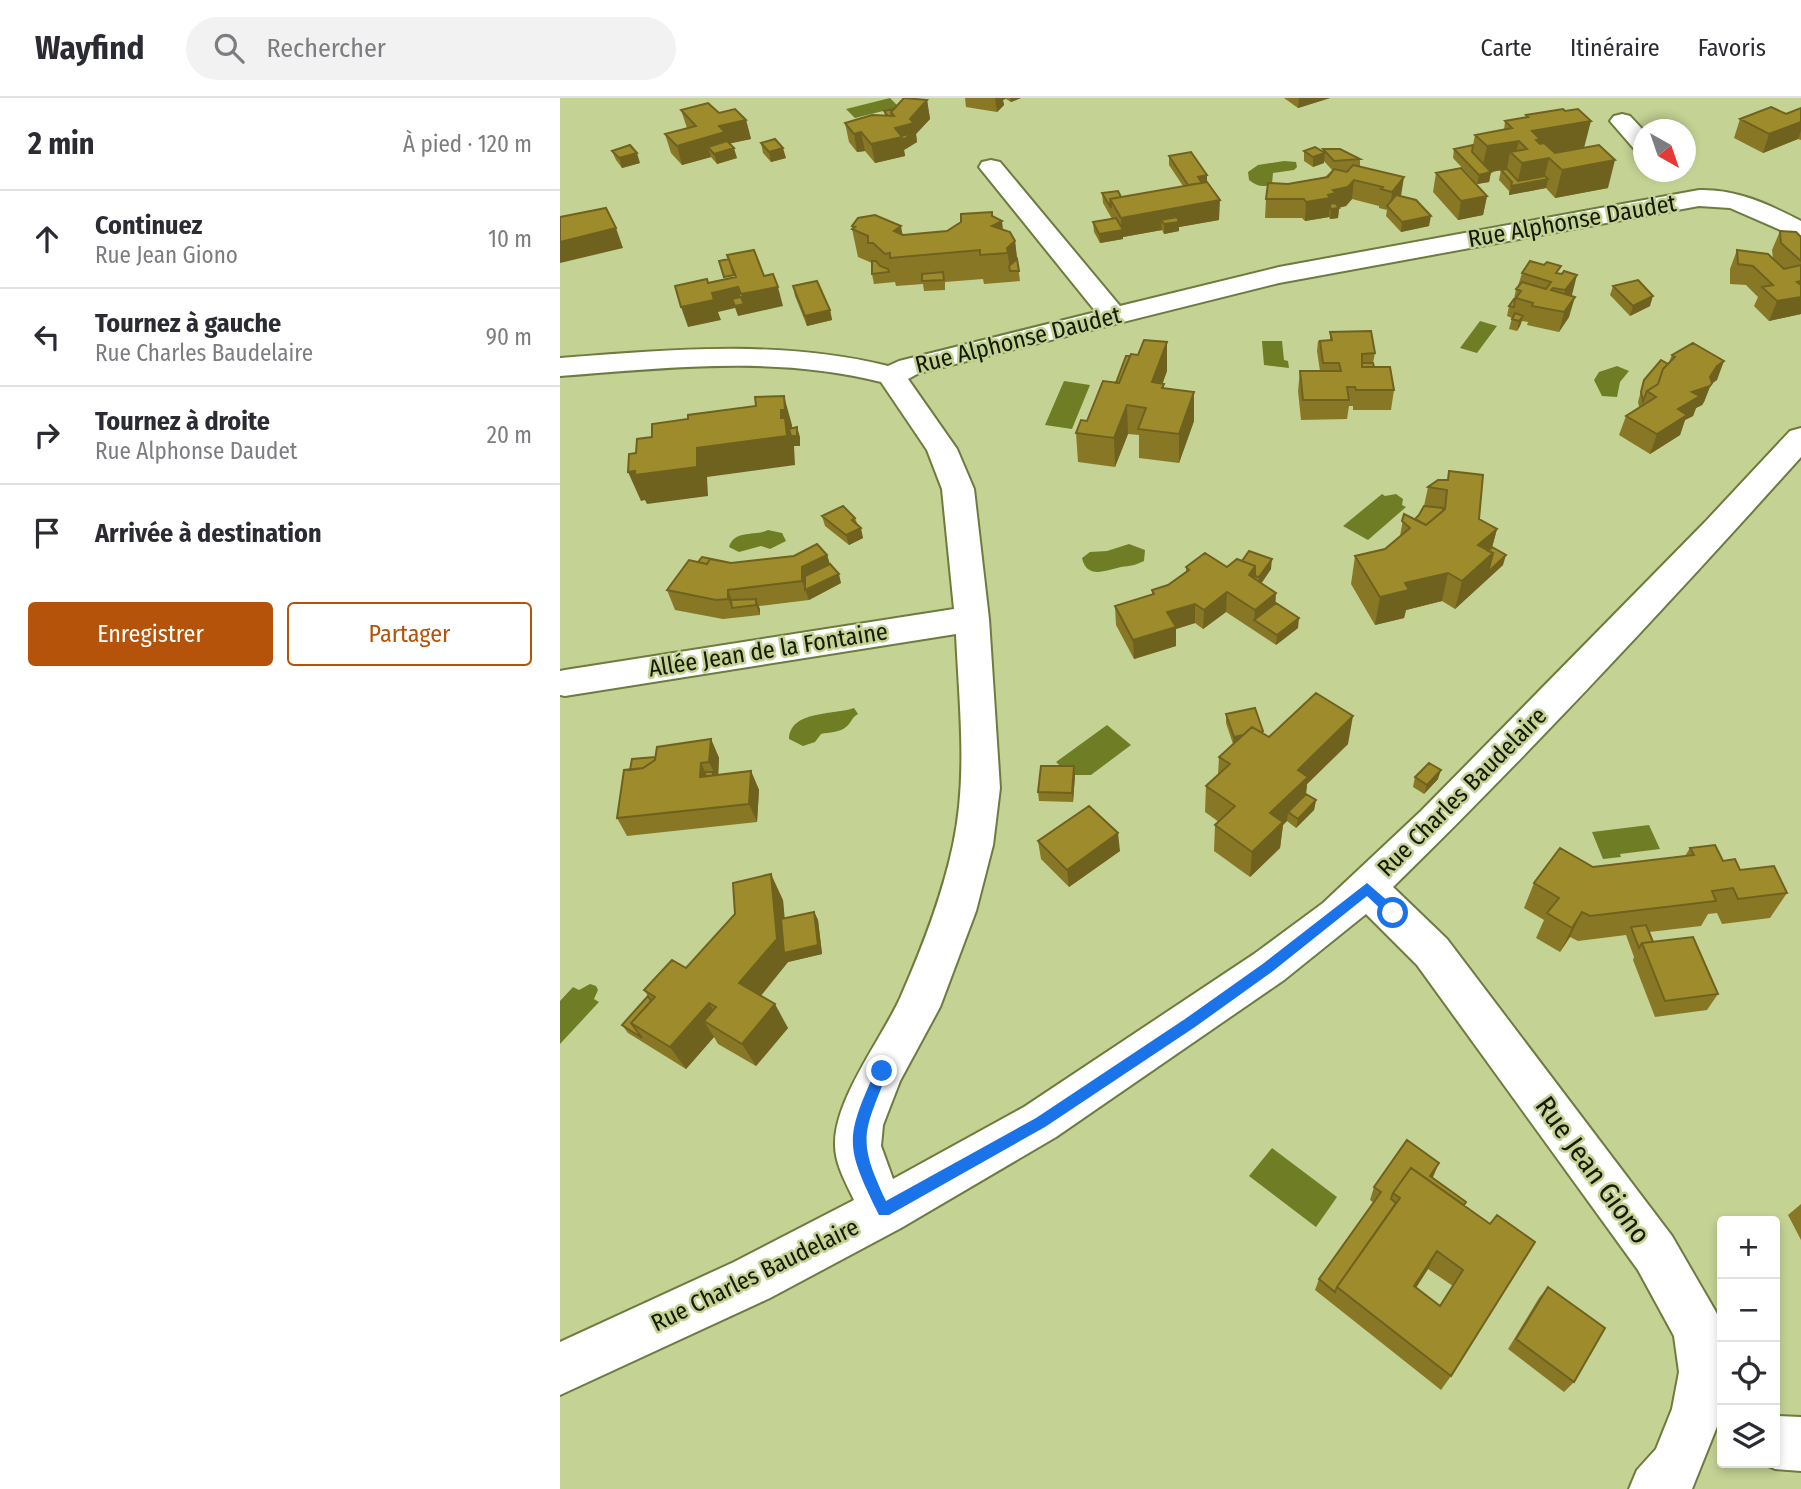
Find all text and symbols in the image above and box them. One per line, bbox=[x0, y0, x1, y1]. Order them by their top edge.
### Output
search box bbox=[186, 17, 676, 80]
text: Wayfind bbox=[35, 28, 144, 68]
icon: search bbox=[210, 29, 248, 67]
text: Rechercher bbox=[266, 33, 386, 64]
text: Carte bbox=[1481, 34, 1532, 62]
text: Itinéraire bbox=[1570, 34, 1660, 62]
text: Favoris bbox=[1698, 34, 1766, 62]
north arrow bbox=[1633, 119, 1696, 182]
text: 2 min bbox=[28, 126, 95, 162]
text: À pied · 120 m bbox=[403, 130, 532, 158]
street label: Rue Alphonse Daudet bbox=[1466, 189, 1679, 253]
text: Continuez bbox=[95, 210, 202, 241]
icon: ahead bbox=[28, 220, 66, 258]
text: 10 m bbox=[488, 225, 532, 253]
text: Rue Jean Giono bbox=[95, 241, 238, 269]
street label: Rue Alphonse Daudet bbox=[912, 301, 1124, 379]
text: Tournez à gauche bbox=[95, 308, 281, 339]
icon: left bbox=[28, 318, 66, 356]
text: 90 m bbox=[486, 323, 532, 351]
text: Rue Charles Baudelaire bbox=[95, 339, 313, 367]
text: Tournez à droite bbox=[95, 406, 270, 437]
icon: right bbox=[28, 416, 66, 454]
text: 20 m bbox=[487, 421, 532, 449]
text: Rue Alphonse Daudet bbox=[95, 437, 297, 465]
icon: arrive bbox=[28, 514, 66, 552]
text: Arrivée à destination bbox=[95, 518, 322, 549]
button: Enregistrer bbox=[28, 602, 273, 666]
button: Partager bbox=[287, 602, 532, 666]
street label: Allée Jean de la Fontaine bbox=[646, 617, 890, 683]
street label: Rue Charles Baudelaire bbox=[1372, 702, 1552, 882]
route start bbox=[1377, 897, 1408, 928]
route end bbox=[866, 1055, 897, 1086]
street label: Rue Jean Giono bbox=[1529, 1090, 1657, 1250]
street label: Rue Charles Baudelaire bbox=[647, 1213, 863, 1337]
map controls bbox=[1717, 1216, 1780, 1468]
button: + bbox=[1717, 1216, 1780, 1279]
button: − bbox=[1717, 1279, 1780, 1342]
button: locate bbox=[1717, 1342, 1780, 1405]
button: layers bbox=[1717, 1405, 1780, 1468]

